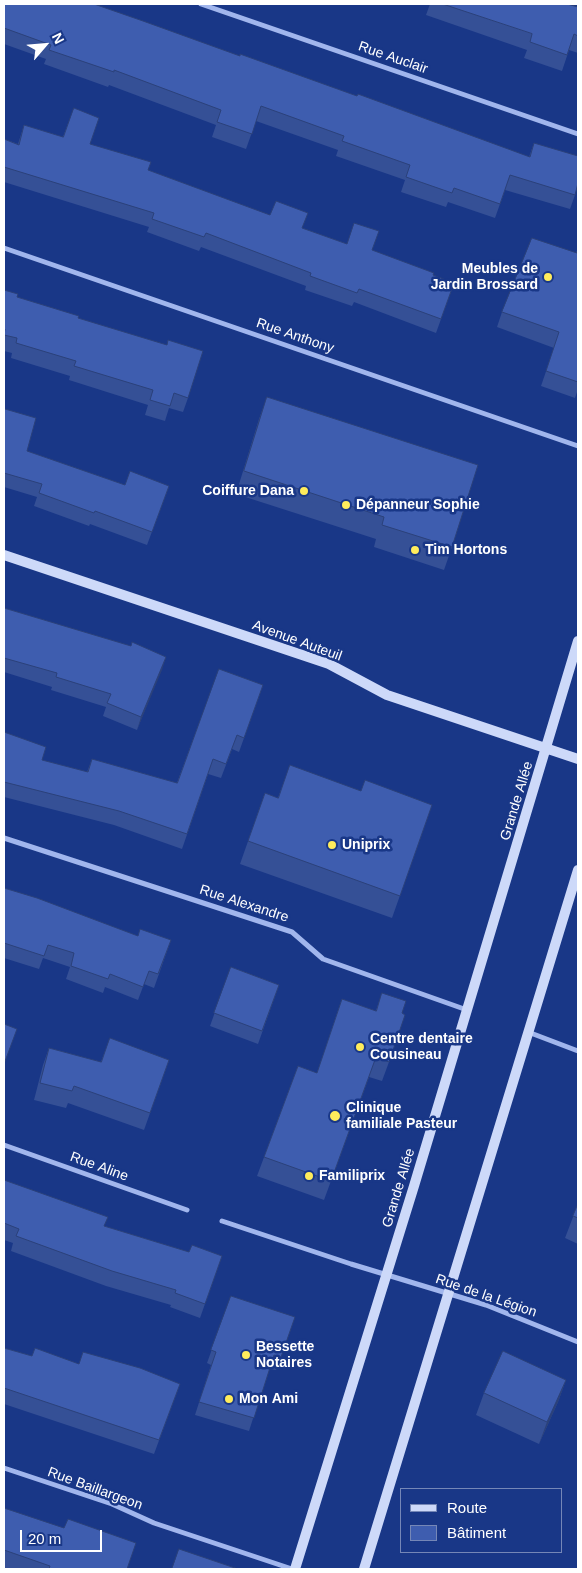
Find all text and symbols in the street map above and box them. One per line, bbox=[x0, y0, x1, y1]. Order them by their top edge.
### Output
north arrow bbox=[20, 20, 70, 70]
text: N bbox=[49, 30, 68, 46]
street label: Rue Auclair bbox=[356, 38, 430, 78]
place label: Meubles de Jardin Brossard bbox=[431, 261, 538, 294]
marker: Meubles de Jardin Brossard bbox=[542, 271, 554, 283]
street label: Rue Anthony bbox=[254, 315, 336, 357]
place label: Coiffure Dana bbox=[202, 483, 294, 499]
marker: Coiffure Dana bbox=[298, 485, 310, 497]
place label: Dépanneur Sophie bbox=[356, 497, 480, 513]
marker: Dépanneur Sophie bbox=[340, 499, 352, 511]
place label: Tim Hortons bbox=[425, 542, 507, 558]
marker: Tim Hortons bbox=[409, 544, 421, 556]
street label: Avenue Auteuil bbox=[250, 617, 344, 665]
street label: Grande Allée bbox=[497, 759, 537, 843]
place label: Uniprix bbox=[342, 837, 390, 853]
marker: Uniprix bbox=[326, 839, 338, 851]
street label: Rue Alexandre bbox=[197, 882, 291, 926]
place label: Centre dentaire Cousineau bbox=[370, 1031, 473, 1064]
marker: Centre dentaire Cousineau bbox=[354, 1041, 366, 1053]
place label: Clinique familiale Pasteur bbox=[346, 1100, 457, 1132]
marker: Clinique familiale Pasteur bbox=[328, 1109, 342, 1123]
street label: Grande Allée bbox=[379, 1146, 419, 1230]
street label: Rue Aline bbox=[68, 1149, 130, 1185]
place label: Familiprix bbox=[319, 1168, 385, 1184]
marker: Familiprix bbox=[303, 1170, 315, 1182]
street label: Rue de la Légion bbox=[433, 1271, 539, 1321]
place label: Bessette Notaires bbox=[256, 1339, 314, 1371]
marker: Bessette Notaires bbox=[240, 1349, 252, 1361]
place label: Mon Ami bbox=[239, 1391, 298, 1407]
marker: Mon Ami bbox=[223, 1393, 235, 1405]
street label: Rue Baillargeon bbox=[45, 1464, 145, 1514]
legend bbox=[400, 1488, 562, 1553]
text: Route bbox=[447, 1499, 487, 1516]
scale bar bbox=[22, 1520, 105, 1552]
text: Bâtiment bbox=[447, 1524, 506, 1541]
text: 20 m bbox=[28, 1530, 61, 1547]

